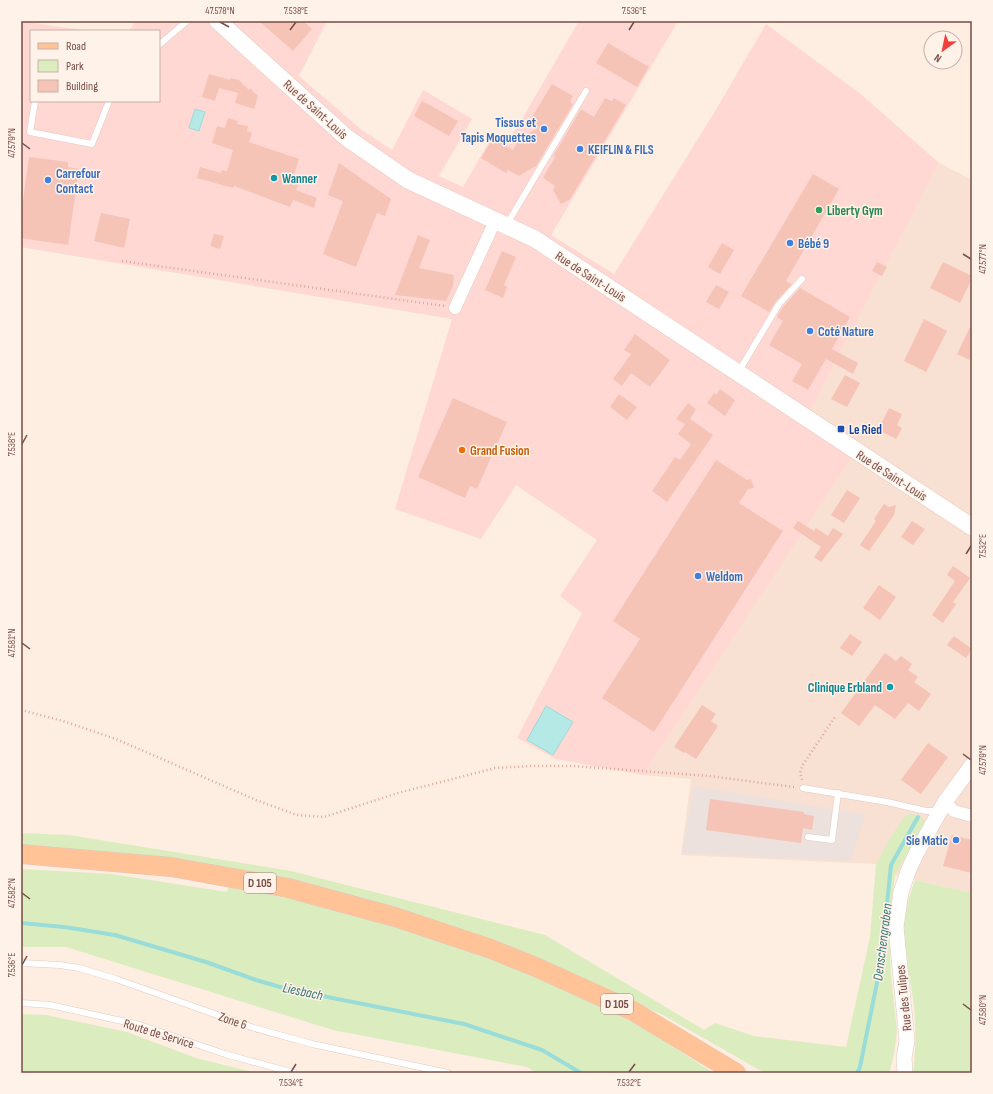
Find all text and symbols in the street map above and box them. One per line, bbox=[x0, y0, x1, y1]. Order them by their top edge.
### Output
text: 47.578°N bbox=[205, 5, 235, 17]
text: 7.538°E bbox=[284, 5, 308, 17]
text: 7.536°E bbox=[622, 5, 646, 17]
legend bbox=[30, 30, 160, 102]
north arrow bbox=[923, 30, 963, 70]
text: Road bbox=[66, 39, 86, 54]
text: N bbox=[932, 51, 944, 65]
text: Park bbox=[66, 59, 84, 74]
street label: Rue de Saint-Louis bbox=[280, 77, 351, 143]
text: Building bbox=[66, 79, 98, 94]
place label: Tissus et Tapis Moquettes bbox=[461, 115, 537, 146]
marker: Tissus et Tapis Moquettes bbox=[539, 124, 549, 134]
text: 47.579°N bbox=[6, 128, 18, 158]
place label: KEIFLIN & FILS bbox=[588, 142, 654, 158]
marker: KEIFLIN & FILS bbox=[575, 144, 585, 154]
place label: Carrefour Contact bbox=[56, 166, 101, 197]
place label: Wanner bbox=[282, 171, 317, 187]
marker: Wanner bbox=[269, 173, 279, 183]
marker: Carrefour Contact bbox=[43, 175, 53, 185]
place label: Liberty Gym bbox=[827, 203, 883, 219]
marker: Liberty Gym bbox=[814, 205, 824, 215]
place label: Bébé 9 bbox=[798, 236, 829, 252]
marker: Bébé 9 bbox=[785, 238, 795, 248]
text: 47.577°N bbox=[977, 244, 989, 274]
street label: Rue de Saint-Louis bbox=[552, 248, 629, 306]
place label: Coté Nature bbox=[818, 324, 874, 340]
marker: Coté Nature bbox=[805, 326, 815, 336]
place label: Le Ried bbox=[849, 422, 882, 438]
marker: Le Ried bbox=[836, 424, 846, 434]
text: 7.538°E bbox=[6, 432, 18, 456]
place label: Grand Fusion bbox=[470, 443, 530, 459]
marker: Grand Fusion bbox=[457, 445, 467, 455]
street label: Rue de Saint-Louis bbox=[853, 447, 930, 505]
text: 7.532°E bbox=[977, 534, 989, 558]
place label: Weldom bbox=[706, 569, 743, 585]
marker: Weldom bbox=[693, 571, 703, 581]
text: 47.581°N bbox=[6, 629, 18, 657]
place label: Clinique Erbland bbox=[808, 680, 882, 696]
marker: Clinique Erbland bbox=[885, 682, 895, 692]
text: 47.579°N bbox=[977, 745, 989, 775]
place label: Sie Matic bbox=[906, 833, 949, 849]
marker: Sie Matic bbox=[951, 835, 961, 845]
road number: D 105 bbox=[244, 873, 276, 893]
text: 47.582°N bbox=[6, 878, 18, 908]
water label: Denschengraben bbox=[869, 902, 896, 982]
text: 7.536°E bbox=[6, 953, 18, 977]
street label: Rue des Tulipes bbox=[893, 964, 915, 1032]
water label: Liesbach bbox=[281, 979, 325, 1004]
road number: D 105 bbox=[601, 994, 633, 1014]
text: 47.580°N bbox=[977, 995, 989, 1025]
street label: Zone 6 bbox=[216, 1009, 249, 1033]
street label: Route de Service bbox=[121, 1016, 196, 1052]
text: 7.534°E bbox=[279, 1077, 303, 1089]
text: 7.532°E bbox=[617, 1077, 641, 1089]

